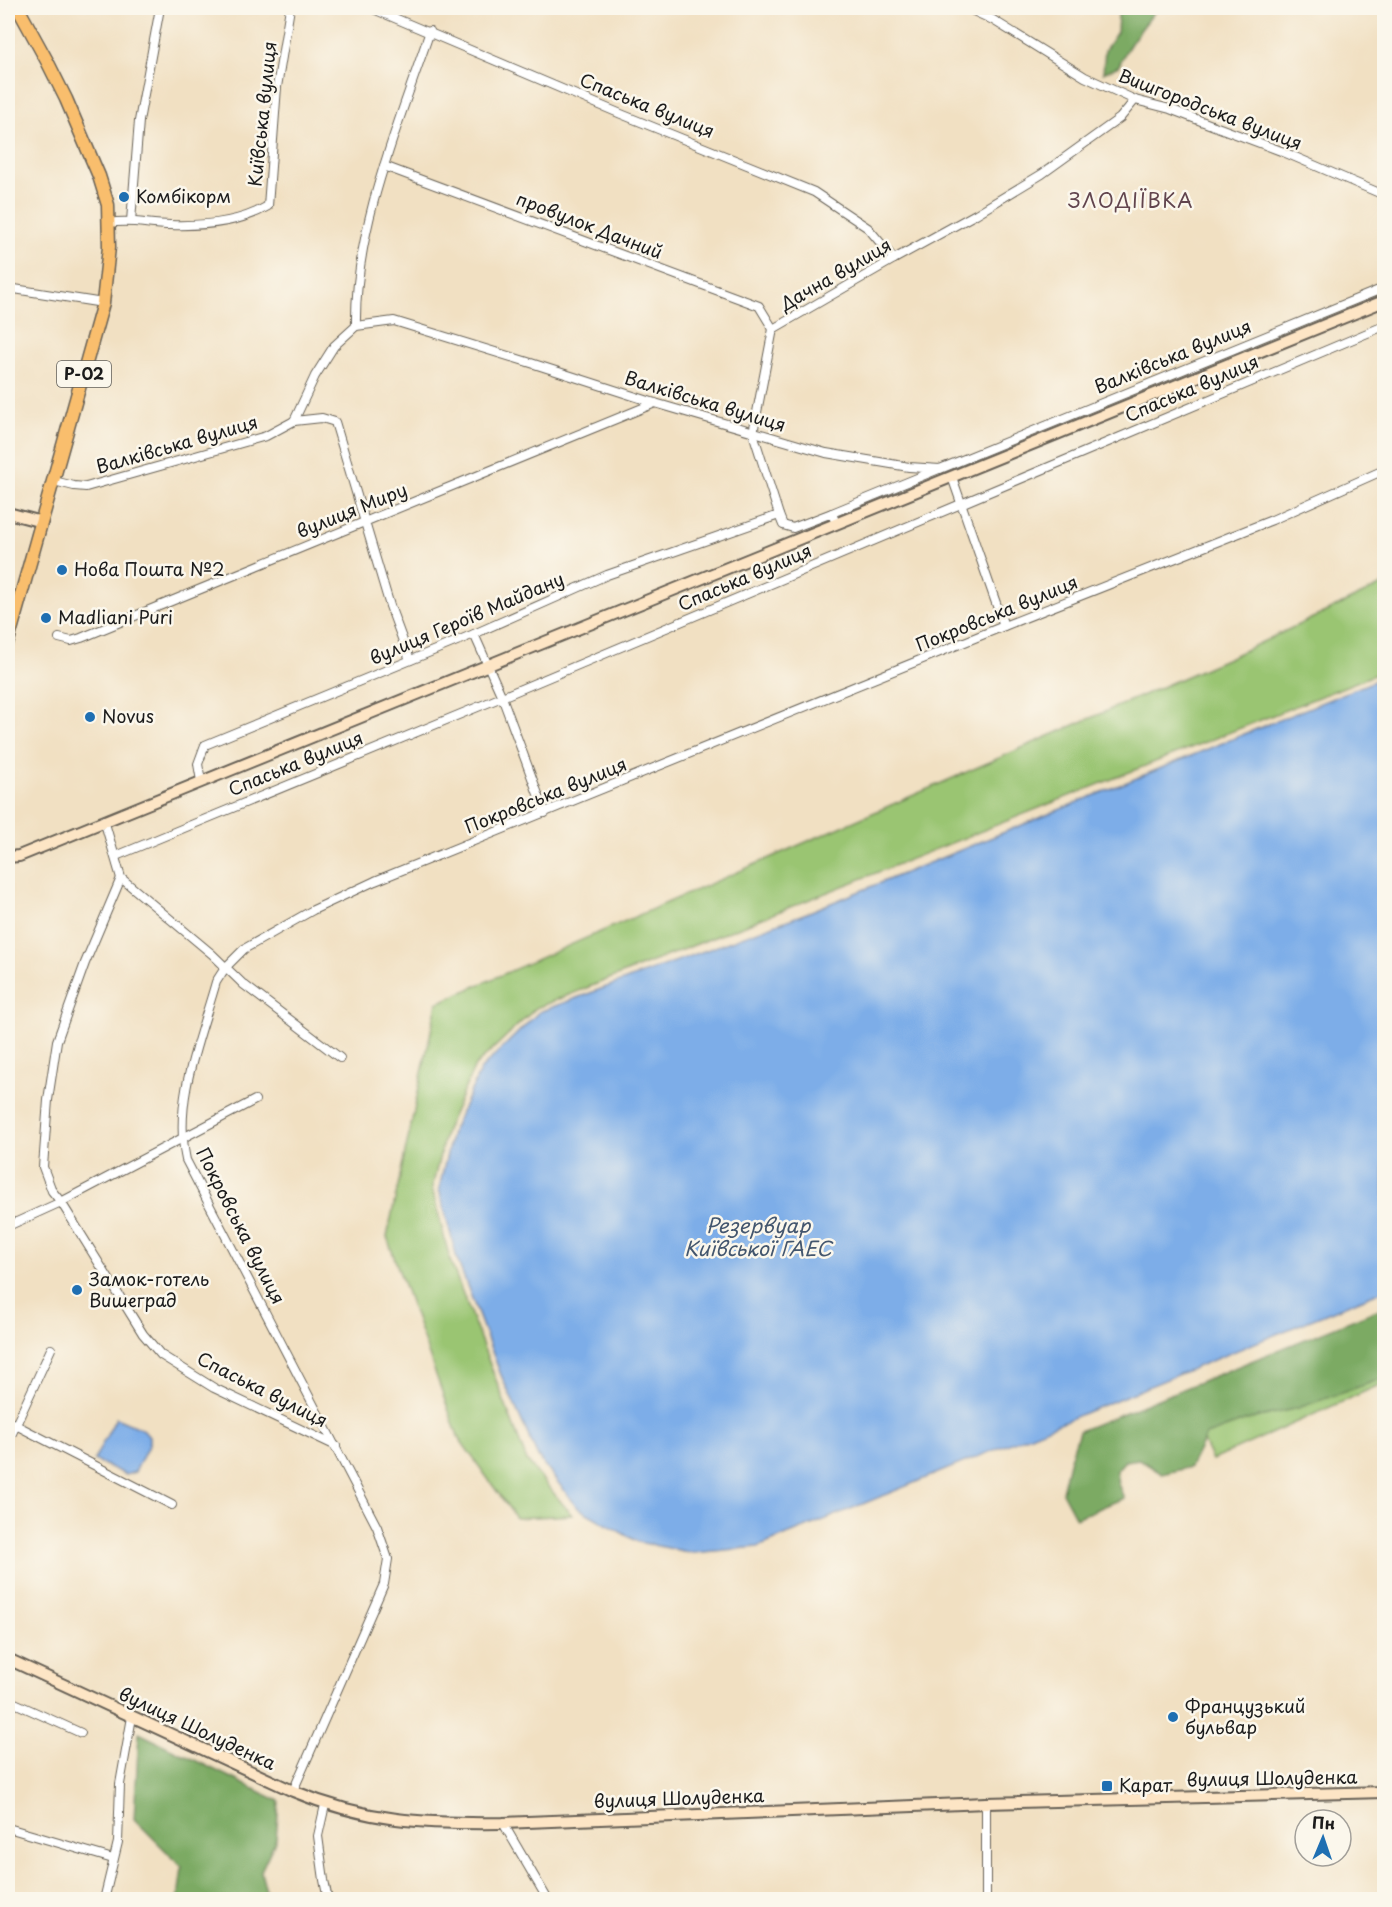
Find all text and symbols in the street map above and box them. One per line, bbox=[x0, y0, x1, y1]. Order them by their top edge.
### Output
street label: Київська вулиця bbox=[240, 40, 283, 188]
street label: Вишгородська вулиця bbox=[1115, 61, 1306, 156]
street label: Спаська вулиця bbox=[576, 65, 719, 144]
place label: Комбікорм bbox=[136, 182, 231, 209]
street label: провулок Дачний bbox=[512, 184, 667, 265]
district label: ЗЛОДІЇВКА bbox=[1068, 185, 1194, 215]
marker: Комбікорм bbox=[117, 190, 131, 204]
street label: Дачна вулиця bbox=[774, 231, 896, 317]
street label: Валківська вулиця bbox=[1090, 312, 1255, 399]
street label: Спаська вулиця bbox=[1120, 347, 1263, 428]
road number: Р-02 bbox=[57, 361, 111, 387]
street label: Валківська вулиця bbox=[622, 363, 789, 438]
street label: Валківська вулиця bbox=[92, 408, 261, 480]
street label: вулиця Миру bbox=[292, 475, 411, 544]
street label: Спаська вулиця bbox=[673, 536, 816, 617]
place label: Нова Пошта №2 bbox=[74, 555, 225, 582]
marker: Нова Пошта №2 bbox=[55, 563, 69, 577]
street label: вулиця Героїв Майдану bbox=[365, 564, 568, 671]
street label: Покровська вулиця bbox=[911, 568, 1082, 658]
place label: Madliani Puri bbox=[58, 603, 173, 630]
marker: Madliani Puri bbox=[39, 611, 53, 625]
place label: Novus bbox=[102, 702, 154, 729]
marker: Novus bbox=[83, 710, 97, 724]
street label: Спаська вулиця bbox=[224, 723, 367, 802]
street label: Покровська вулиця bbox=[460, 750, 631, 840]
street label: Покровська вулиця bbox=[190, 1142, 293, 1308]
water label: Резервуар Київської ГАЕС bbox=[684, 1210, 834, 1263]
place label: Замок-готель Вишеград bbox=[89, 1265, 209, 1313]
marker: Замок-готель Вишеград bbox=[70, 1283, 84, 1297]
street label: Спаська вулиця bbox=[193, 1344, 333, 1433]
street label: вулиця Шолуденка bbox=[115, 1679, 281, 1776]
place label: Французький бульвар bbox=[1185, 1692, 1305, 1740]
marker: Французький бульвар bbox=[1166, 1710, 1180, 1724]
street label: вулиця Шолуденка bbox=[1186, 1762, 1358, 1792]
place label: Карат bbox=[1119, 1771, 1173, 1798]
marker: Карат bbox=[1100, 1779, 1114, 1793]
street label: вулиця Шолуденка bbox=[593, 1781, 765, 1814]
north arrow bbox=[1293, 1808, 1353, 1868]
text: Пн bbox=[1312, 1810, 1336, 1834]

